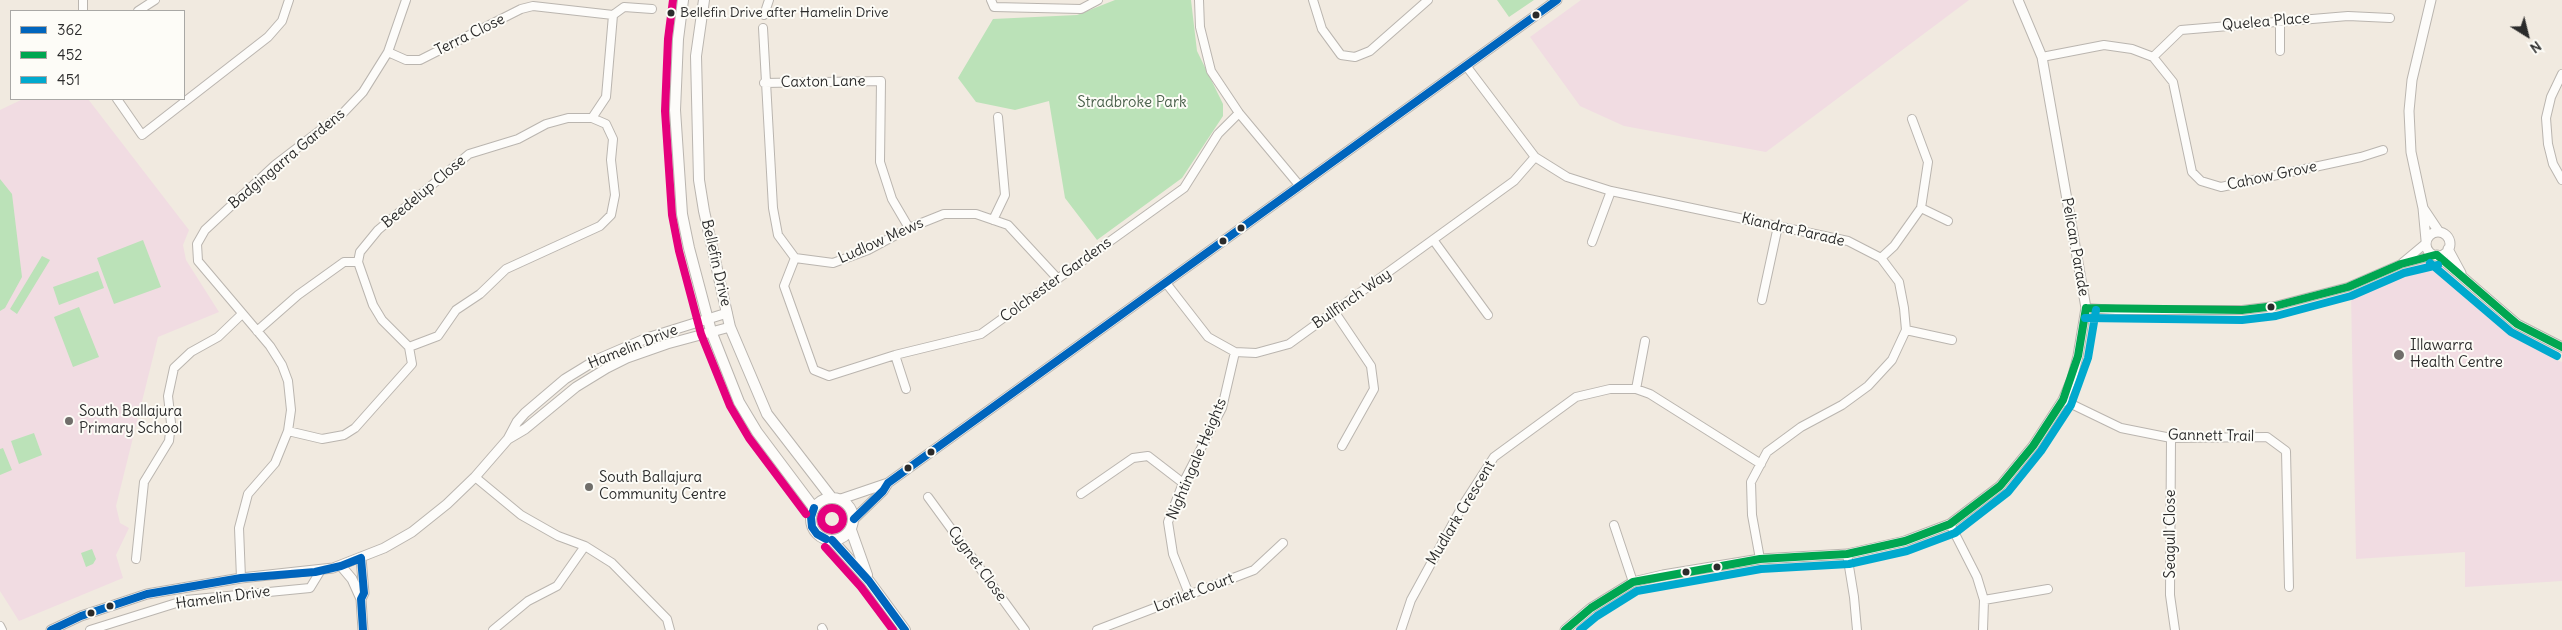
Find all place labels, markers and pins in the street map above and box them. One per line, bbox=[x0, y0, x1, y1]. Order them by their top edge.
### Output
place label: Bellefin Drive after Hamelin Drive bbox=[680, 5, 889, 21]
marker: Bellefin Drive after Hamelin Drive bbox=[666, 8, 676, 18]
unlabelled marker bbox=[1531, 10, 1541, 20]
unlabelled marker bbox=[1236, 223, 1246, 233]
unlabelled marker bbox=[1218, 236, 1228, 246]
unlabelled marker bbox=[2266, 302, 2276, 312]
place label: Illawarra Health Centre bbox=[2410, 337, 2503, 372]
marker: Illawarra Health Centre bbox=[2392, 348, 2406, 362]
place label: South Ballajura Primary School bbox=[79, 403, 182, 438]
marker: South Ballajura Primary School bbox=[63, 415, 75, 427]
unlabelled marker bbox=[926, 447, 936, 457]
unlabelled marker bbox=[903, 463, 913, 473]
place label: South Ballajura Community Centre bbox=[599, 469, 726, 504]
marker: South Ballajura Community Centre bbox=[583, 481, 595, 493]
unlabelled marker bbox=[1712, 562, 1722, 572]
unlabelled marker bbox=[1681, 567, 1691, 577]
unlabelled marker bbox=[105, 601, 115, 611]
unlabelled marker bbox=[86, 608, 96, 618]

